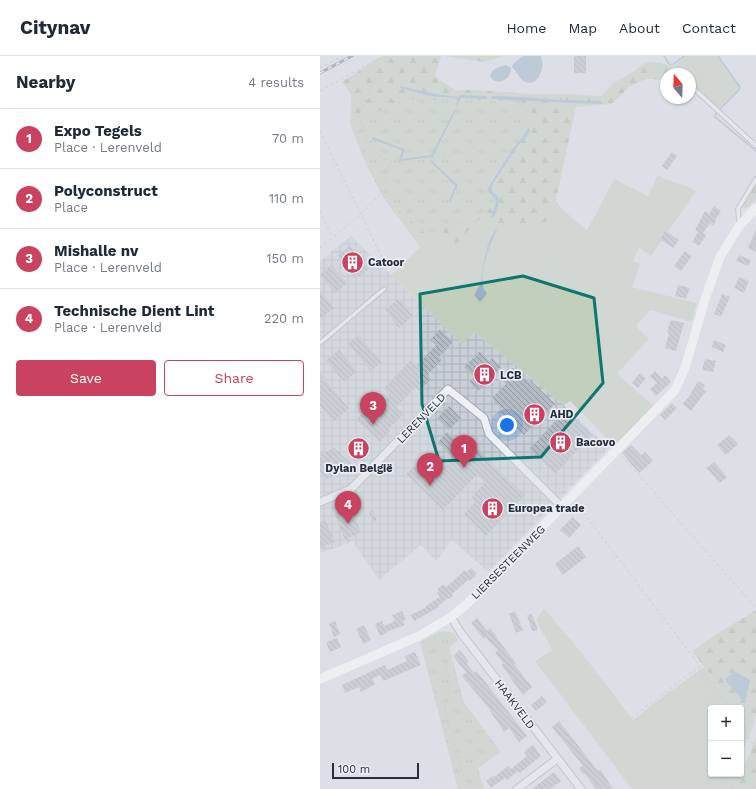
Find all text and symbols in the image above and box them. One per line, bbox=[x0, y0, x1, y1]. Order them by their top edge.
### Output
text: Citynav bbox=[20, 16, 91, 39]
text: Home bbox=[506, 20, 546, 36]
text: Map bbox=[568, 20, 597, 36]
text: About bbox=[619, 20, 660, 36]
text: Contact bbox=[682, 20, 736, 36]
north arrow bbox=[660, 68, 696, 104]
text: Nearby bbox=[16, 72, 75, 92]
text: 4 results bbox=[248, 75, 304, 90]
text: Expo Tegels bbox=[54, 122, 142, 140]
text: 1 bbox=[26, 131, 32, 146]
text: 70 m bbox=[272, 131, 304, 146]
text: Place · Lerenveld bbox=[54, 140, 162, 155]
text: Polyconstruct bbox=[54, 182, 158, 200]
text: 2 bbox=[25, 191, 33, 206]
text: 110 m bbox=[269, 191, 304, 206]
text: Place bbox=[54, 200, 88, 215]
text: Mishalle nv bbox=[54, 242, 138, 260]
building icon: Catoor bbox=[340, 249, 366, 275]
text: 3 bbox=[25, 251, 33, 266]
text: 150 m bbox=[266, 251, 304, 266]
place label: Catoor bbox=[368, 256, 405, 269]
text: Place · Lerenveld bbox=[54, 260, 162, 275]
text: Technische Dient Lint bbox=[54, 302, 214, 320]
text: 4 bbox=[25, 311, 33, 326]
text: 220 m bbox=[264, 311, 304, 326]
text: Place · Lerenveld bbox=[54, 320, 162, 335]
button: Save bbox=[16, 360, 156, 396]
button: Share bbox=[164, 360, 304, 396]
building icon: LCB bbox=[472, 362, 498, 388]
place label: LCB bbox=[500, 369, 522, 382]
street label: LERENVELD bbox=[394, 391, 449, 446]
pin: 3 bbox=[360, 392, 386, 425]
building icon: AHD bbox=[521, 401, 547, 427]
place label: AHD bbox=[550, 408, 574, 421]
your location bbox=[497, 415, 517, 435]
building icon: Bacovo bbox=[547, 429, 573, 455]
building icon: Dylan België bbox=[346, 435, 372, 461]
pin: 1 bbox=[451, 435, 477, 468]
place label: Bacovo bbox=[576, 436, 616, 449]
pin: 2 bbox=[417, 453, 443, 486]
place label: Dylan België bbox=[325, 462, 393, 475]
pin: 4 bbox=[335, 491, 361, 524]
building icon: Europea trade bbox=[479, 495, 505, 521]
place label: Europea trade bbox=[508, 502, 585, 515]
street label: LIERSESTEENWEG bbox=[469, 523, 548, 602]
street label: HAAKVELD bbox=[492, 677, 537, 732]
map controls bbox=[708, 705, 744, 777]
button: + bbox=[708, 705, 744, 741]
button: − bbox=[708, 741, 744, 777]
scale bar bbox=[332, 761, 419, 780]
text: 100 m bbox=[338, 763, 370, 776]

